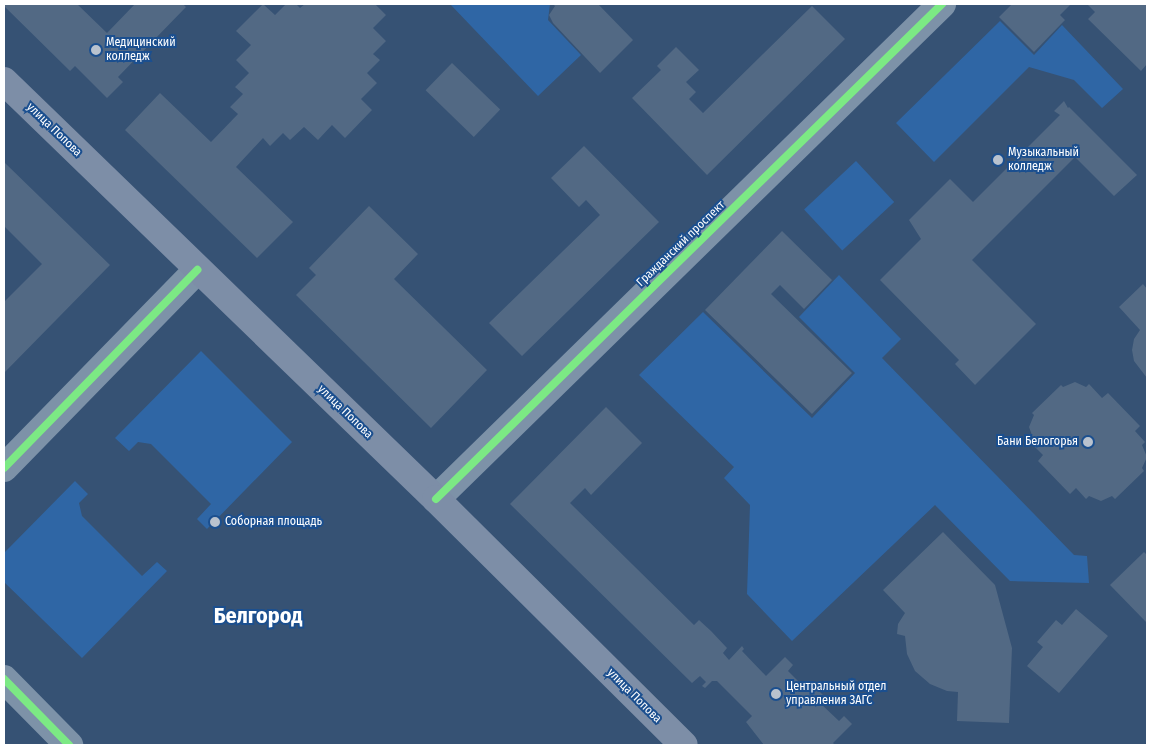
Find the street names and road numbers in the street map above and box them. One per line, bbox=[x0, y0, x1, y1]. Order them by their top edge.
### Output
street label: улица Попова bbox=[23, 100, 85, 160]
street label: Гражданский проспект bbox=[634, 198, 728, 290]
street label: улица Попова bbox=[314, 382, 376, 442]
street label: улица Попова bbox=[604, 666, 664, 726]

